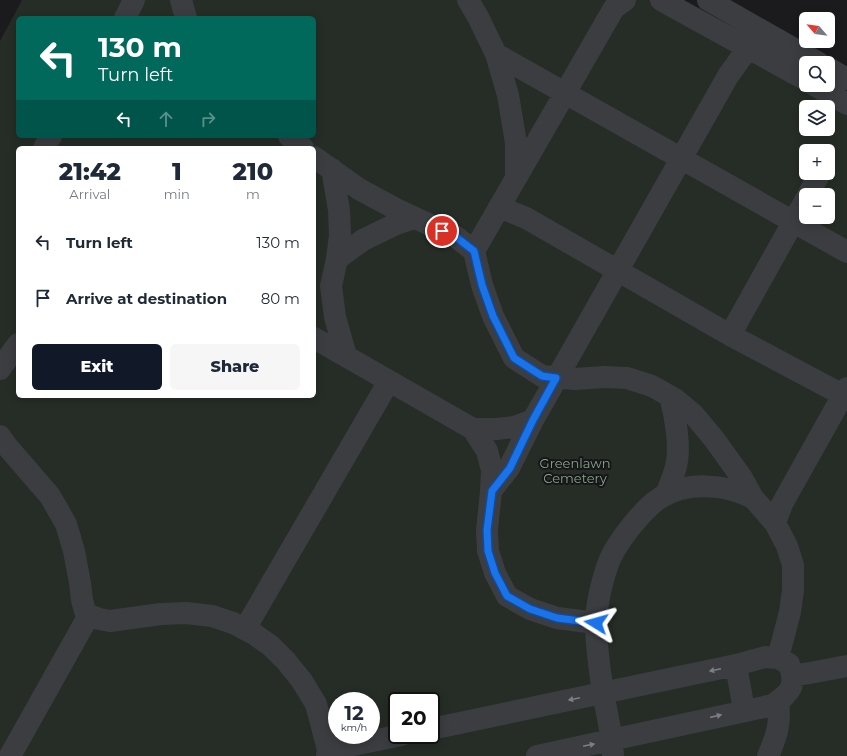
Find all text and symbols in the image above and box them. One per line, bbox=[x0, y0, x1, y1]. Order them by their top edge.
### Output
north arrow bbox=[799, 12, 835, 48]
map controls bbox=[799, 12, 835, 224]
text: 130 m bbox=[98, 30, 182, 64]
icon: left bbox=[32, 32, 84, 84]
button: search bbox=[799, 56, 835, 92]
text: Turn left bbox=[98, 64, 173, 86]
button: layers bbox=[799, 100, 835, 136]
icon: left bbox=[113, 108, 135, 130]
icon: ahead bbox=[155, 108, 177, 130]
icon: right bbox=[197, 108, 219, 130]
button: + bbox=[799, 144, 835, 180]
text: 21:42 bbox=[59, 157, 121, 186]
text: 1 bbox=[172, 157, 182, 186]
text: 210 bbox=[233, 157, 273, 186]
text: Arrival bbox=[69, 186, 110, 202]
text: min bbox=[164, 186, 190, 202]
text: m bbox=[246, 186, 260, 202]
button: − bbox=[799, 188, 835, 224]
pin bbox=[425, 214, 459, 248]
icon: arrive bbox=[431, 220, 453, 242]
icon: left bbox=[32, 231, 54, 253]
text: Turn left bbox=[66, 233, 133, 252]
text: 130 m bbox=[256, 233, 300, 252]
icon: arrive bbox=[32, 287, 54, 309]
text: Arrive at destination bbox=[66, 289, 227, 308]
text: 80 m bbox=[261, 289, 300, 308]
button: Exit bbox=[32, 344, 162, 390]
button: Share bbox=[170, 344, 300, 390]
park label: Greenlawn Cemetery bbox=[540, 455, 610, 486]
position arrow bbox=[575, 602, 617, 644]
one-way arrow bbox=[709, 667, 721, 673]
speed limit sign: 20 bbox=[388, 692, 440, 744]
one-way arrow bbox=[568, 697, 580, 703]
text: 12 bbox=[344, 701, 364, 725]
one-way arrow bbox=[710, 713, 722, 719]
text: km/h bbox=[341, 721, 367, 734]
one-way arrow bbox=[583, 741, 595, 747]

